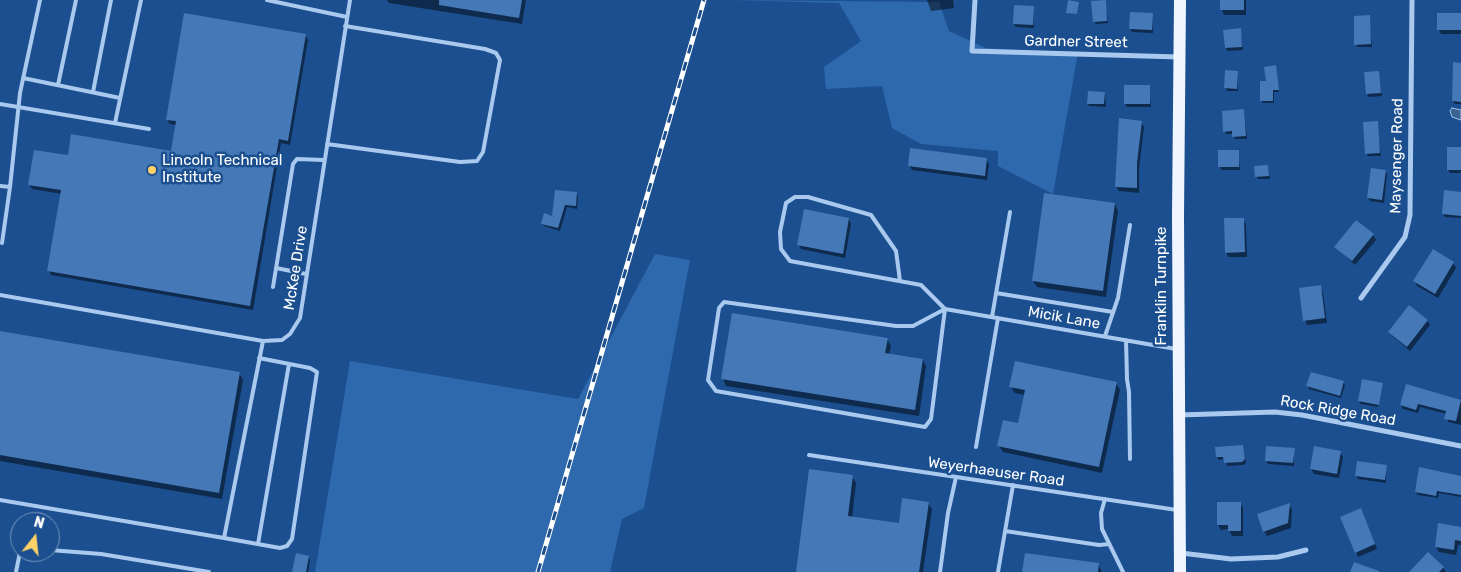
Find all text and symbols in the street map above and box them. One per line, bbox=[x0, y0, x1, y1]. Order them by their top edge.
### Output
street label: Gardner Street bbox=[1024, 32, 1128, 52]
street label: Maysenger Road bbox=[1387, 98, 1407, 214]
place label: Lincoln Technical Institute bbox=[162, 152, 282, 187]
marker: Lincoln Technical Institute bbox=[146, 164, 158, 176]
street label: McKee Drive bbox=[280, 224, 312, 312]
street label: Franklin Turnpike bbox=[1153, 227, 1171, 345]
street label: Micik Lane bbox=[1026, 303, 1102, 333]
street label: Rock Ridge Road bbox=[1279, 392, 1397, 430]
street label: Weyerhaeuser Road bbox=[927, 454, 1065, 490]
north arrow bbox=[10, 512, 60, 562]
text: N bbox=[32, 513, 46, 533]

